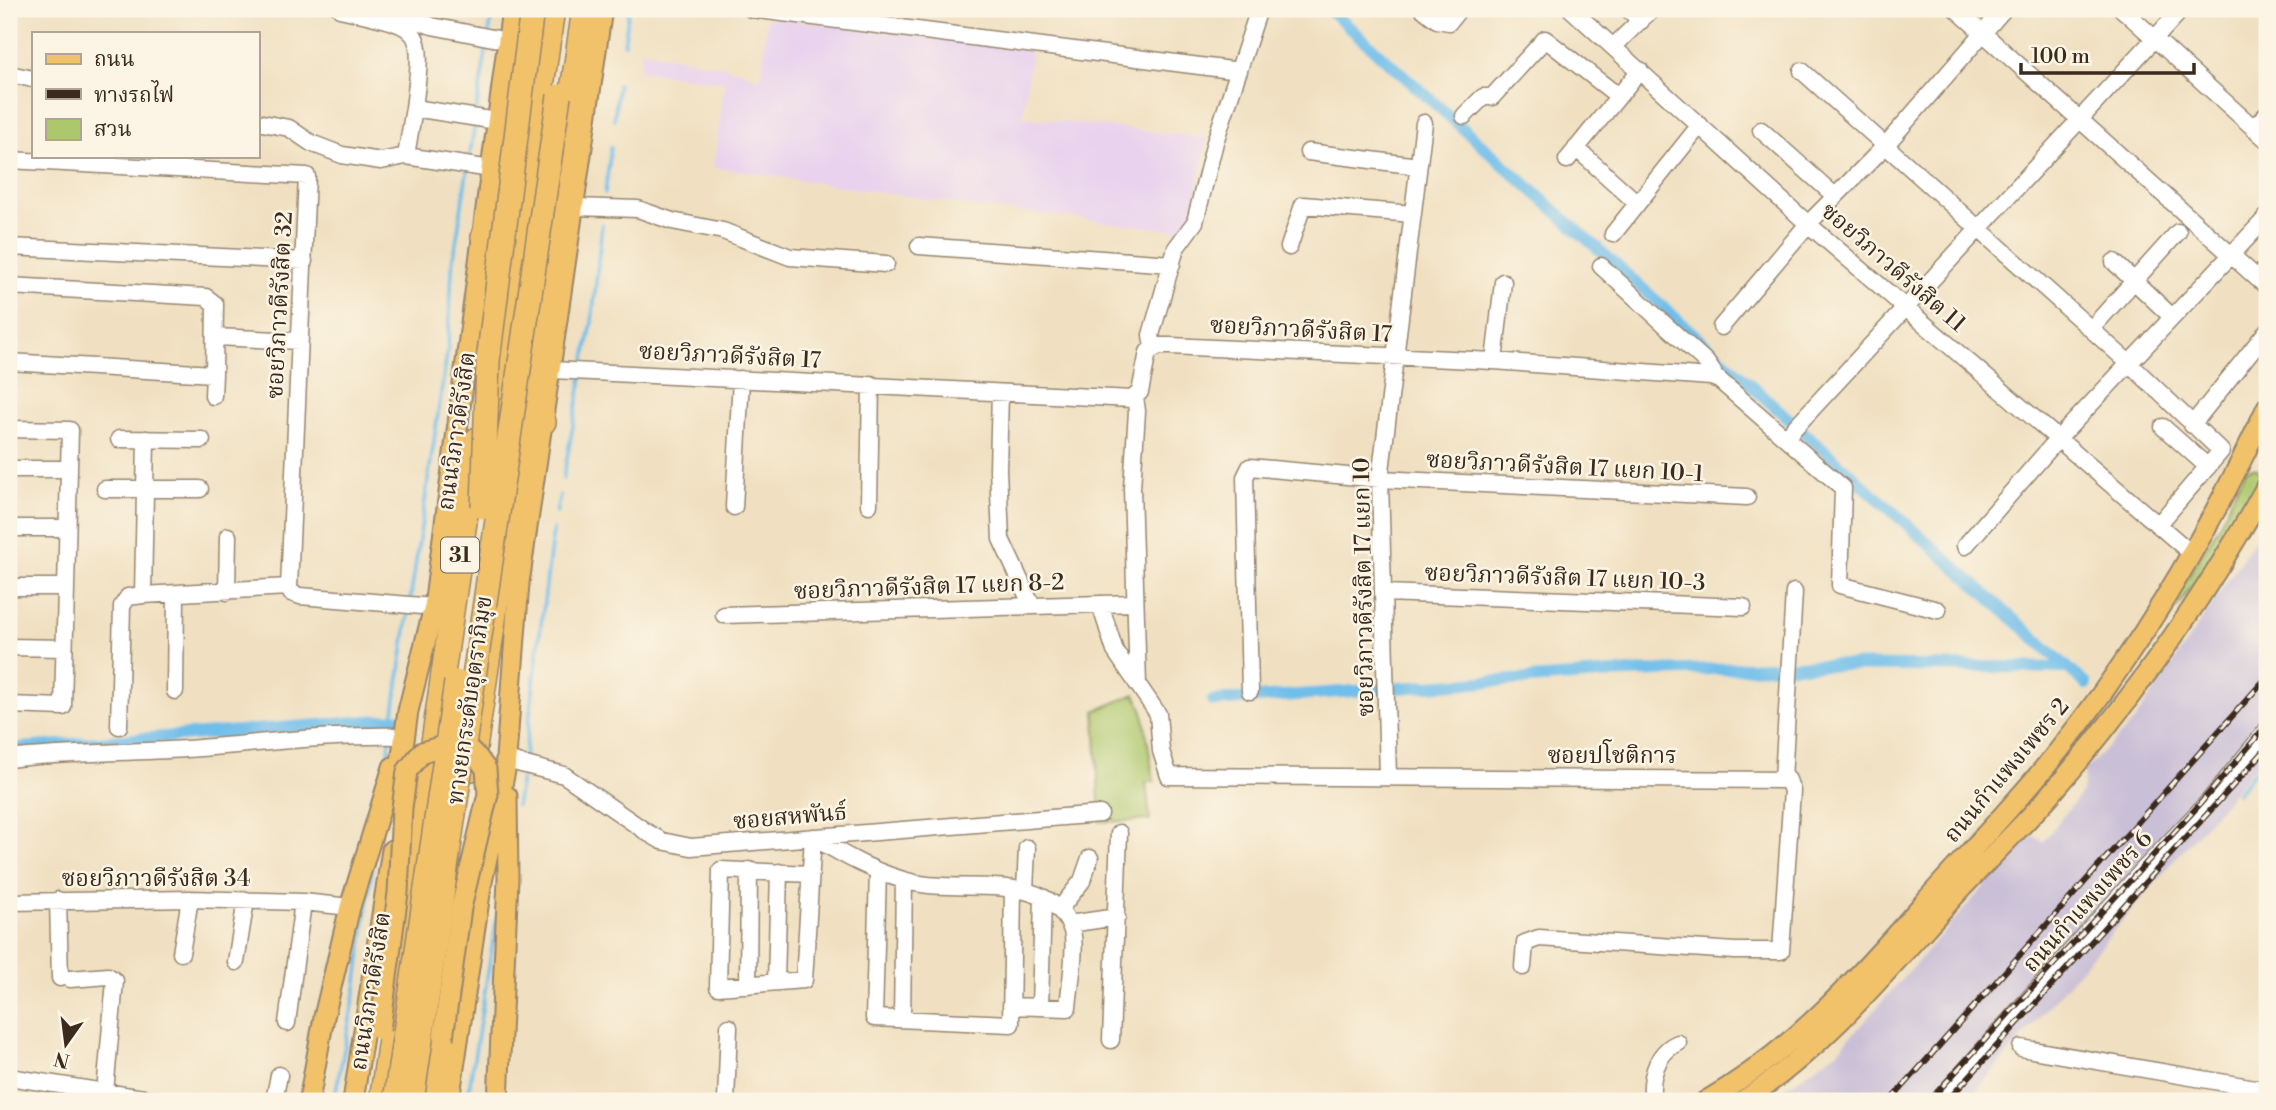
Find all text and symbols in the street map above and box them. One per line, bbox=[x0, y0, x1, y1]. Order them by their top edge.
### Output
legend bbox=[32, 32, 259, 158]
scale bar bbox=[2021, 32, 2194, 76]
text: 100 m bbox=[2031, 44, 2090, 70]
text: ถนน bbox=[94, 47, 135, 73]
text: ทางรถไฟ bbox=[94, 80, 174, 109]
text: สวน bbox=[94, 117, 132, 143]
street label: ซอยวิภาวดีรังสิต 11 bbox=[1815, 197, 1972, 338]
street label: ซอยวิภาวดีรังสิต 32 bbox=[261, 210, 299, 400]
street label: ซอยวิภาวดีรังสิต 17 bbox=[1209, 311, 1393, 349]
street label: ซอยวิภาวดีรังสิต 17 bbox=[638, 337, 822, 375]
street label: ถนนวิภาวดีรังสิต bbox=[432, 350, 482, 512]
street label: ซอยวิภาวดีรังสิต 17 แยก 10-1 bbox=[1425, 446, 1705, 488]
street label: ซอยวิภาวดีรังสิต 17 แยก 10 bbox=[1348, 457, 1380, 717]
road number: 31 bbox=[441, 538, 479, 572]
street label: ซอยวิภาวดีรังสิต 17 แยก 10-3 bbox=[1424, 559, 1706, 597]
street label: ซอยวิภาวดีรังสิต 17 แยก 8-2 bbox=[793, 568, 1065, 606]
street label: ทางยกระดับอุตราภิมุข bbox=[441, 594, 499, 806]
street label: ถนนกำแพงเพชร 2 bbox=[1938, 693, 2075, 849]
street label: ซอยปโชติการ bbox=[1547, 739, 1677, 770]
street label: ซอยสหพันธ์ bbox=[732, 798, 848, 836]
street label: ถนนกำแพงเพชร 6 bbox=[2017, 825, 2159, 978]
street label: ซอยวิภาวดีรังสิต 34 bbox=[62, 865, 250, 893]
street label: ถนนวิภาวดีรังสิต bbox=[345, 910, 397, 1072]
north arrow bbox=[32, 1009, 102, 1078]
text: N bbox=[52, 1046, 72, 1073]

